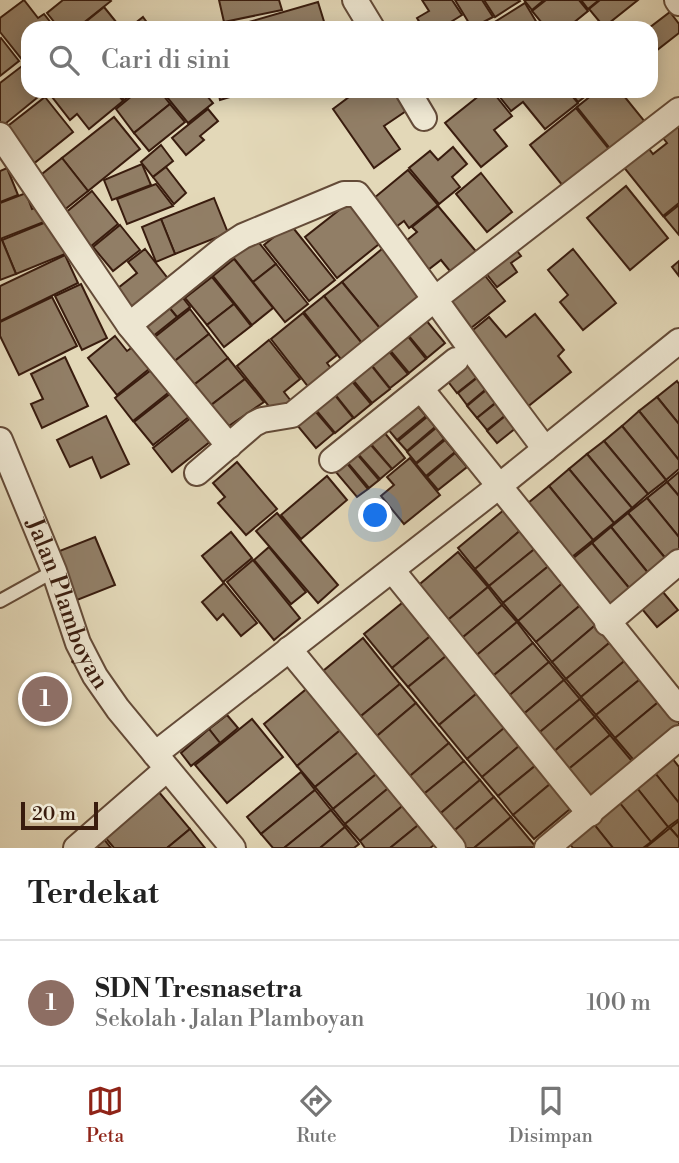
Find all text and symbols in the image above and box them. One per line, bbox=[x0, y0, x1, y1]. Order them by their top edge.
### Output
search box bbox=[21, 21, 658, 98]
icon: search bbox=[45, 41, 83, 79]
text: Cari di sini bbox=[101, 44, 230, 76]
your location bbox=[358, 498, 392, 532]
street label: Jalan Plamboyan bbox=[18, 513, 115, 696]
pin: 1 bbox=[22, 673, 68, 725]
scale bar bbox=[21, 799, 98, 831]
text: 20 m bbox=[32, 802, 76, 826]
text: Terdekat bbox=[28, 875, 159, 913]
text: SDN Tresnasetra bbox=[95, 973, 302, 1005]
text: 1 bbox=[45, 989, 57, 1017]
text: 100 m bbox=[586, 989, 651, 1017]
text: Sekolah · Jalan Plamboyan bbox=[95, 1005, 365, 1033]
tab: Peta bbox=[86, 1082, 124, 1148]
tab: Rute bbox=[296, 1082, 337, 1148]
tab: Disimpan bbox=[509, 1082, 593, 1148]

